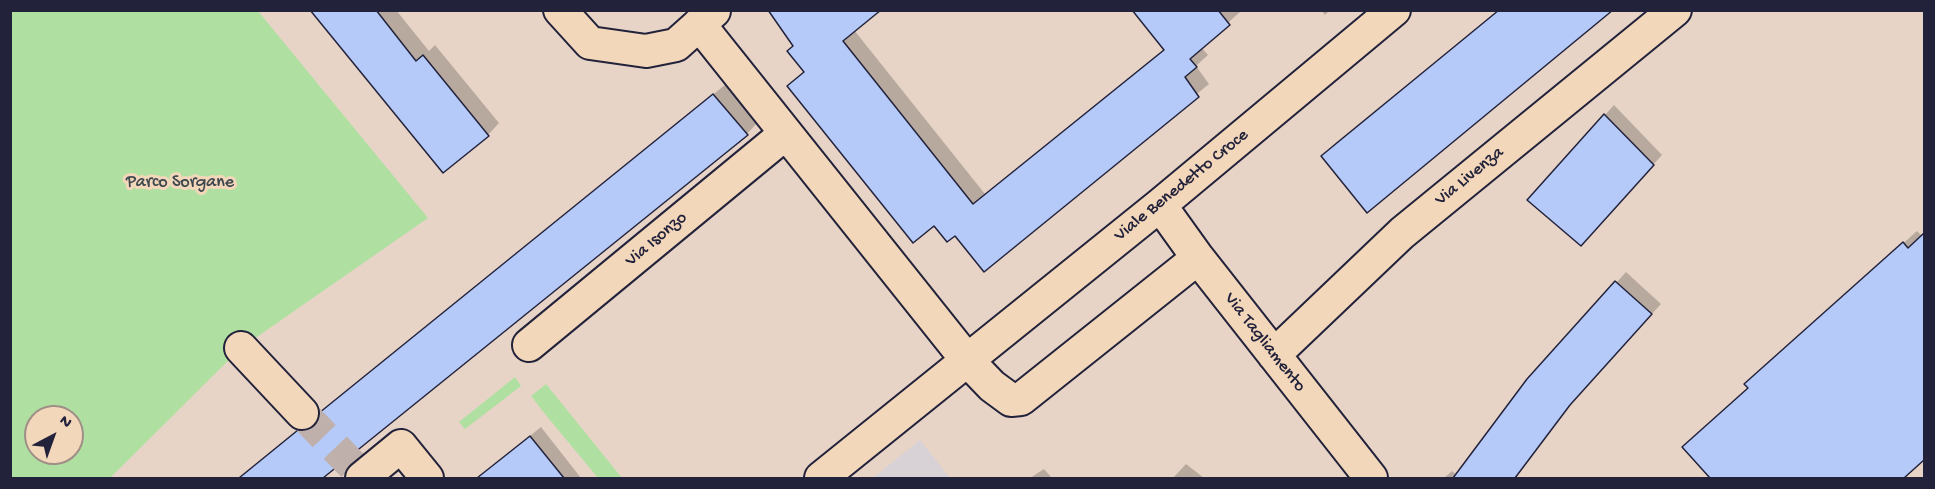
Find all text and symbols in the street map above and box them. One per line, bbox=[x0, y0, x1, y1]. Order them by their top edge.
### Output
street label: Viale Benedetto Croce bbox=[1110, 125, 1254, 247]
street label: Via Livenza bbox=[1431, 143, 1509, 211]
park label: Parco Sorgane bbox=[126, 172, 234, 194]
street label: Via Isonzo bbox=[622, 208, 692, 272]
street label: Via Tagliamento bbox=[1218, 289, 1310, 397]
north arrow bbox=[24, 405, 84, 465]
text: N bbox=[55, 412, 75, 433]

